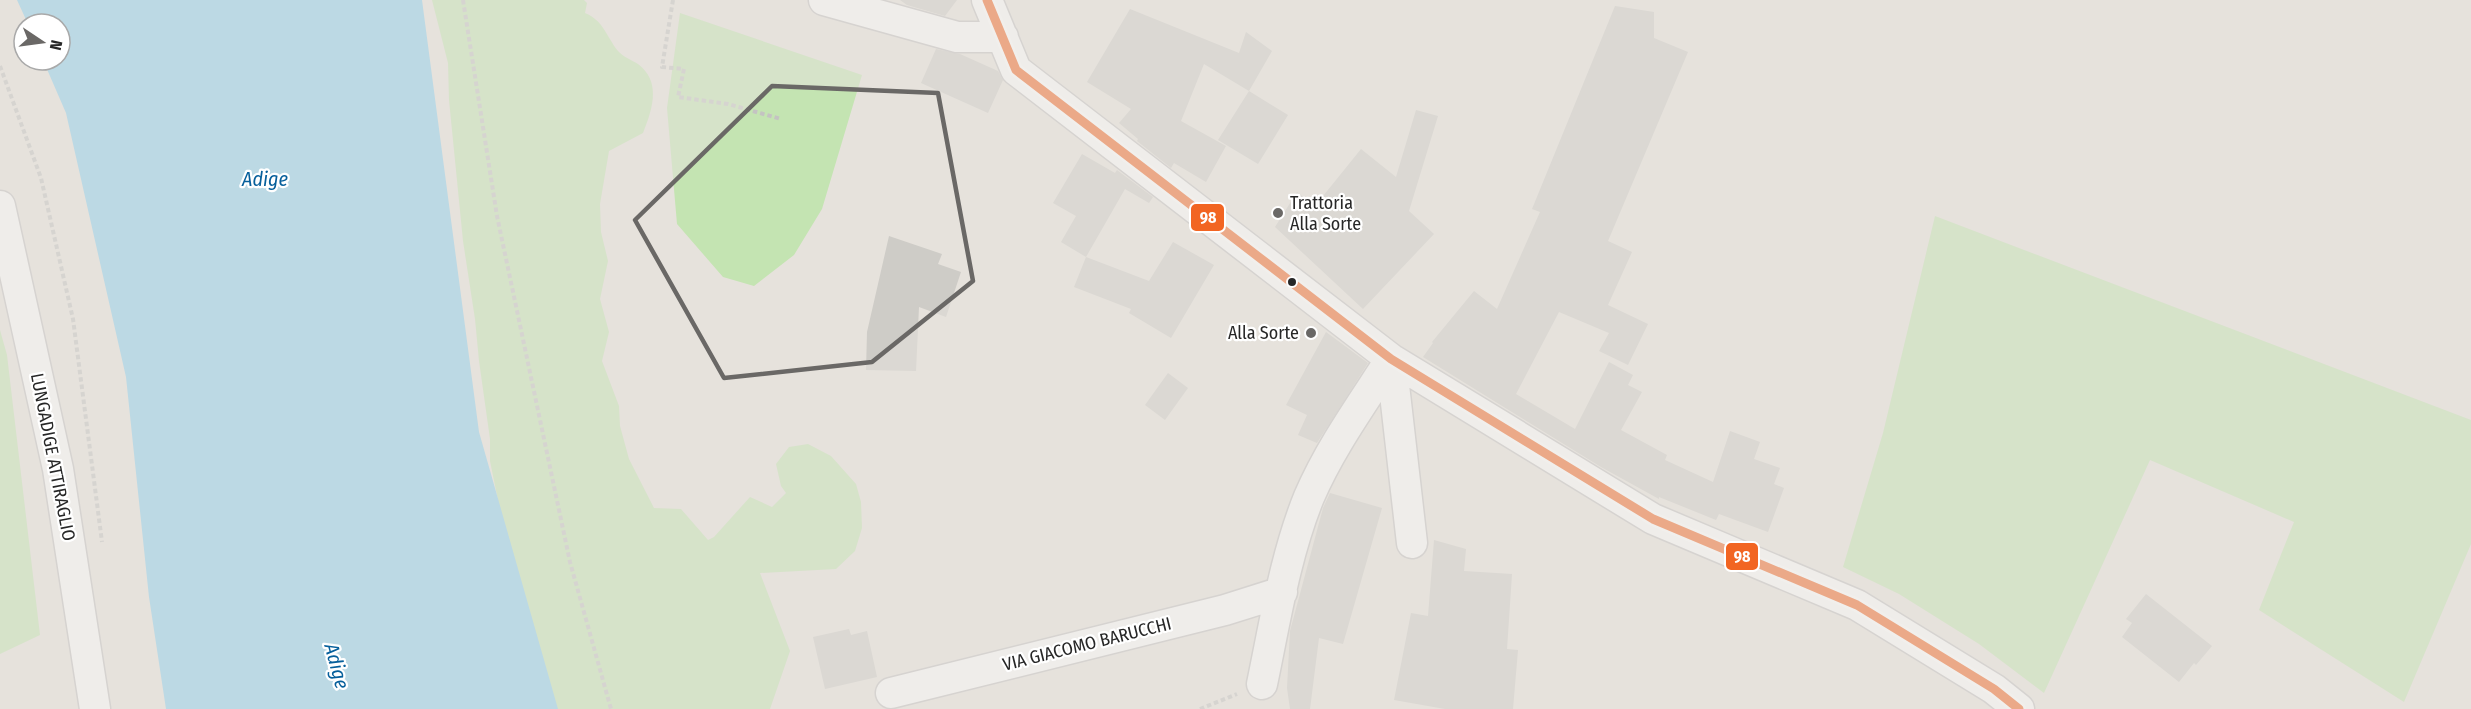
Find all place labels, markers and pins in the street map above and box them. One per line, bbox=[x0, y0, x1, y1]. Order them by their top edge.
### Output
place label: Trattoria Alla Sorte bbox=[1290, 192, 1361, 235]
marker: Trattoria Alla Sorte bbox=[1271, 206, 1285, 220]
unlabelled marker bbox=[1286, 276, 1298, 288]
place label: Alla Sorte bbox=[1228, 322, 1299, 344]
marker: Alla Sorte bbox=[1304, 326, 1318, 340]

